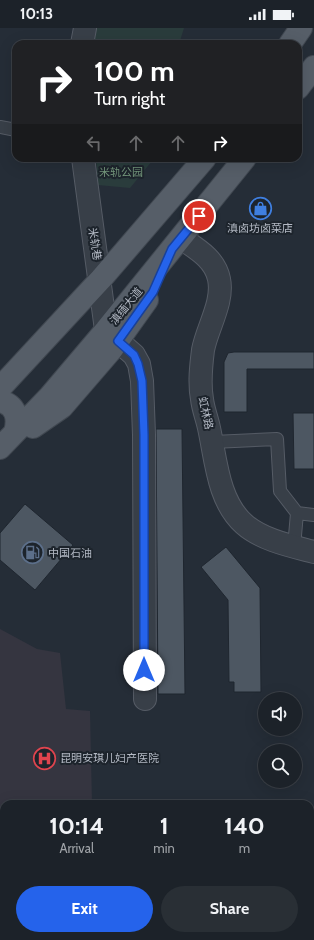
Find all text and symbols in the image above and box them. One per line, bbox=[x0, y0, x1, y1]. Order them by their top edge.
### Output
text: 10:13 bbox=[20, 5, 53, 23]
text: 100 m bbox=[94, 54, 175, 88]
icon: right bbox=[28, 56, 80, 108]
text: Turn right bbox=[94, 88, 165, 110]
icon: left bbox=[83, 132, 105, 154]
icon: ahead bbox=[125, 132, 147, 154]
icon: ahead bbox=[167, 132, 189, 154]
icon: right bbox=[209, 132, 231, 154]
park label: 米轨公园 bbox=[99, 165, 143, 179]
shop icon: 滇卤坊卤菜店 bbox=[247, 195, 273, 221]
pin bbox=[182, 199, 216, 233]
icon: arrive bbox=[188, 205, 210, 227]
place label: 滇卤坊卤菜店 bbox=[227, 221, 293, 235]
street label: 米轨巷 bbox=[86, 227, 104, 261]
street label: 滇缅大道 bbox=[107, 284, 145, 328]
street label: 虹林路 bbox=[195, 395, 217, 431]
fuel station icon: 中国石油 bbox=[20, 540, 46, 566]
place label: 中国石油 bbox=[48, 546, 92, 560]
position arrow bbox=[123, 649, 165, 691]
map controls bbox=[258, 692, 302, 788]
button: sound bbox=[258, 692, 302, 736]
button: search bbox=[258, 744, 302, 788]
hospital icon: 昆明安琪儿妇产医院 bbox=[32, 745, 58, 771]
place label: 昆明安琪儿妇产医院 bbox=[60, 751, 159, 765]
text: 10:14 bbox=[49, 811, 104, 840]
text: 1 bbox=[160, 811, 169, 840]
text: 140 bbox=[224, 811, 265, 840]
text: Arrival bbox=[59, 840, 94, 856]
text: min bbox=[153, 840, 175, 856]
text: m bbox=[239, 840, 250, 856]
button: Exit bbox=[16, 886, 153, 932]
button: Share bbox=[161, 886, 298, 932]

